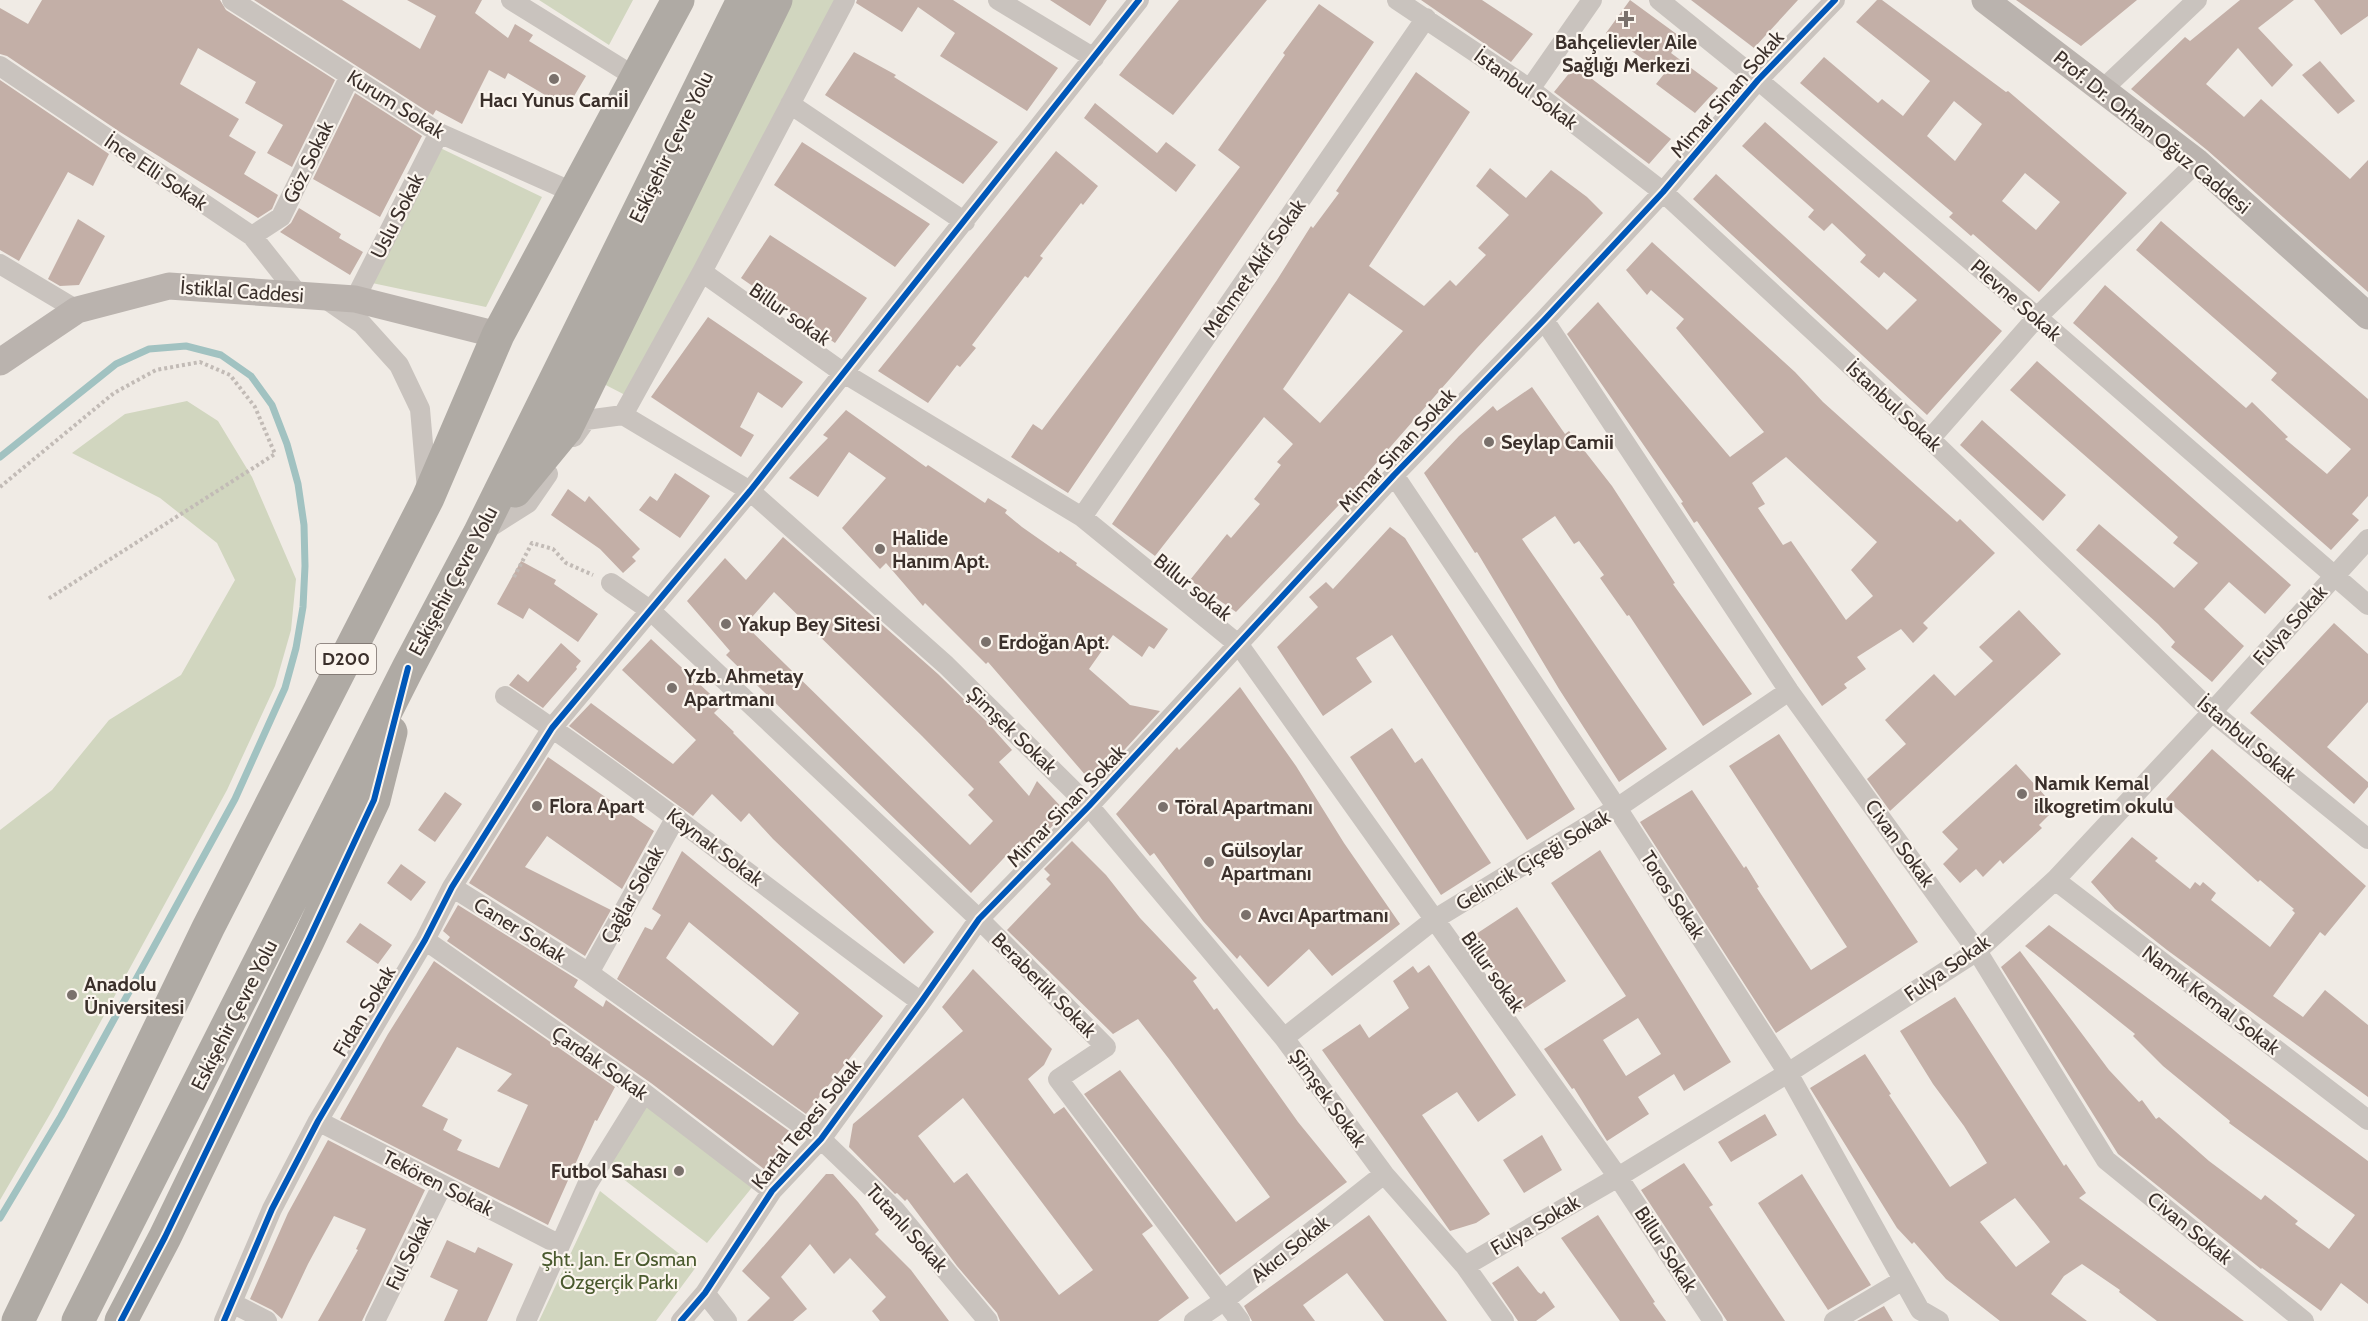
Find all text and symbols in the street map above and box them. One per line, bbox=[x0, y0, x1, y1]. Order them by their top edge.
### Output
marker: Bahçelievler Aile Sağlığı Merkezi bbox=[1617, 10, 1635, 28]
street label: Mimar Sinan Sokak bbox=[1665, 25, 1789, 162]
place label: Bahçelievler Aile Sağlığı Merkezi bbox=[1555, 30, 1697, 77]
street label: İstanbul Sokak bbox=[1470, 43, 1582, 135]
street label: Prof. Dr. Orhan Oğuz Caddesi bbox=[2049, 45, 2255, 219]
street label: Kurum Sokak bbox=[343, 65, 449, 143]
street label: Eskişehir Çevre Yolu bbox=[624, 67, 718, 227]
marker: Hacı Yunus Camiİ bbox=[547, 72, 561, 86]
place label: Hacı Yunus Camiİ bbox=[479, 88, 629, 112]
street label: Göz Sokak bbox=[278, 117, 338, 207]
street label: İnce Elli Sokak bbox=[100, 129, 212, 215]
street label: Uslu Sokak bbox=[365, 169, 429, 263]
street label: Mehmet Akif Sokak bbox=[1197, 194, 1311, 342]
street label: Plevne Sokak bbox=[1966, 254, 2066, 346]
street label: İstiklal Caddesi bbox=[179, 275, 305, 307]
street label: Billur sokak bbox=[745, 277, 835, 351]
street label: İstanbul Sokak bbox=[1841, 356, 1947, 456]
street label: Mimar Sinan Sokak bbox=[1333, 383, 1461, 517]
place label: Seylap Camii bbox=[1501, 430, 1614, 454]
marker: Seylap Camii bbox=[1482, 435, 1496, 449]
street label: Eskişehir Çevre Yolu bbox=[404, 502, 502, 660]
place label: Halide Hanım Apt. bbox=[892, 526, 989, 573]
marker: Halide Hanım Apt. bbox=[873, 542, 887, 556]
street label: Billur sokak bbox=[1149, 548, 1237, 626]
street label: Fulya Sokak bbox=[2248, 580, 2332, 670]
place label: Yakup Bey Sitesi bbox=[737, 612, 880, 636]
marker: Yakup Bey Sitesi bbox=[719, 617, 733, 631]
place label: Erdoğan Apt. bbox=[998, 630, 1109, 654]
marker: Erdoğan Apt. bbox=[979, 635, 993, 649]
road number: D200 bbox=[316, 644, 376, 674]
place label: Yzb. Ahmetay Apartmanı bbox=[683, 664, 804, 711]
marker: Yzb. Ahmetay Apartmanı bbox=[665, 681, 679, 695]
street label: Şimşek Sokak bbox=[962, 681, 1062, 779]
street label: İstanbul Sokak bbox=[2193, 691, 2301, 787]
street label: Mimar Sinan Sokak bbox=[1002, 740, 1130, 872]
place label: Namık Kemal ilkogretim okulu bbox=[2034, 771, 2173, 818]
marker: Namık Kemal ilkogretim okulu bbox=[2015, 787, 2029, 801]
place label: Flora Apart bbox=[549, 794, 644, 818]
place label: Töral Apartmanı bbox=[1175, 795, 1313, 819]
street label: Civan Sokak bbox=[1860, 795, 1940, 891]
marker: Flora Apart bbox=[530, 799, 544, 813]
marker: Töral Apartmanı bbox=[1156, 800, 1170, 814]
street label: Kaynak Sokak bbox=[662, 803, 768, 891]
street label: Gelincik Çiçeği Sokak bbox=[1452, 804, 1614, 916]
place label: Gülsoylar Apartmanı bbox=[1221, 838, 1312, 885]
street label: Çağlar Sokak bbox=[596, 842, 668, 948]
street label: Toros Sokak bbox=[1636, 847, 1710, 944]
marker: Gülsoylar Apartmanı bbox=[1202, 855, 1216, 869]
street label: Caner Sokak bbox=[469, 892, 571, 968]
place label: Avcı Apartmanı bbox=[1258, 903, 1389, 927]
marker: Avcı Apartmanı bbox=[1239, 908, 1253, 922]
street label: Billur sokak bbox=[1456, 927, 1530, 1017]
street label: Beraberlik Sokak bbox=[987, 928, 1101, 1042]
street label: Fulya Sokak bbox=[1900, 930, 1994, 1006]
street label: Eskişehir Çevre Yolu bbox=[186, 936, 282, 1094]
street label: Namık Kemal Sokak bbox=[2137, 940, 2285, 1060]
street label: Fidan Sokak bbox=[328, 961, 400, 1060]
place label: Anadolu Üniversitesi bbox=[84, 972, 184, 1019]
marker: Anadolu Üniversitesi bbox=[65, 988, 79, 1002]
street label: Çardak Sokak bbox=[547, 1021, 653, 1105]
street label: Şimşek Sokak bbox=[1284, 1044, 1372, 1152]
street label: Kartal Tepesi Sokak bbox=[746, 1054, 866, 1194]
street label: Tekören Sokak bbox=[379, 1145, 497, 1221]
place label: Futbol Sahası bbox=[551, 1159, 667, 1183]
marker: Futbol Sahası bbox=[672, 1164, 686, 1178]
street label: Tutanlı Sokak bbox=[861, 1179, 953, 1277]
street label: Civan Sokak bbox=[2143, 1186, 2237, 1270]
street label: Fulya Sokak bbox=[1486, 1190, 1584, 1260]
street label: Billur Sokak bbox=[1630, 1202, 1702, 1296]
street label: Akıcı Sokak bbox=[1246, 1210, 1334, 1288]
street label: Ful Sokak bbox=[381, 1212, 437, 1294]
park label: Şht. Jan. Er Osman Özgerçik Parkı bbox=[541, 1247, 697, 1294]

